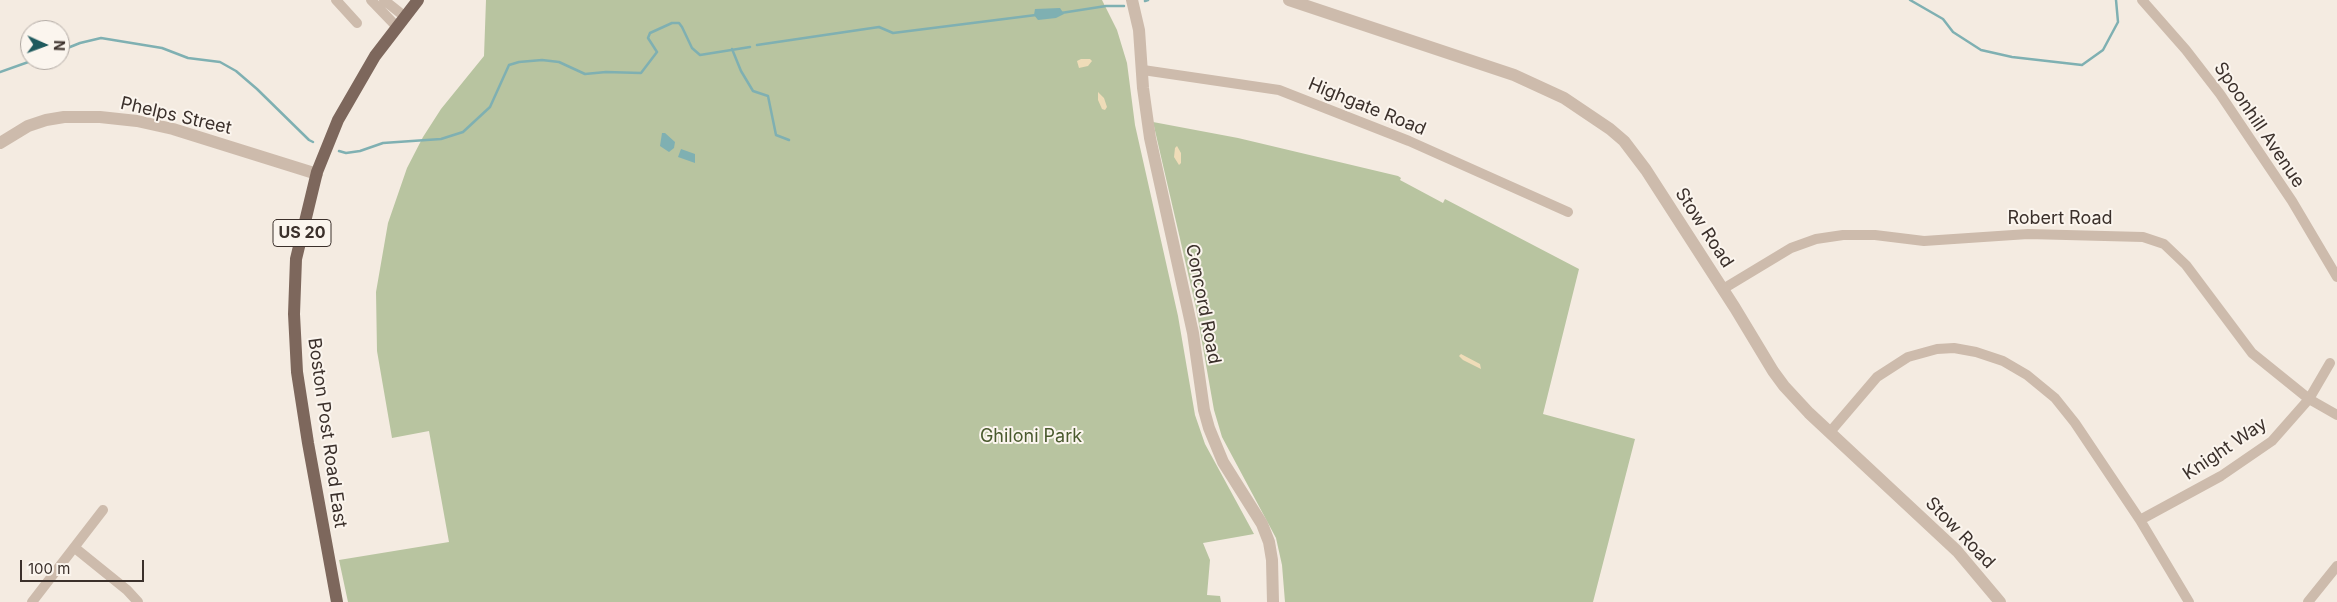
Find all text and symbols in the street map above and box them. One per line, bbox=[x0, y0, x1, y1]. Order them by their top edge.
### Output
north arrow bbox=[20, 20, 70, 70]
text: N bbox=[51, 40, 68, 51]
street label: Spoonhill Avenue bbox=[2209, 58, 2309, 192]
street label: Highgate Road bbox=[1305, 74, 1429, 140]
street label: Phelps Street bbox=[118, 93, 234, 139]
street label: Stow Road bbox=[1670, 184, 1738, 272]
street label: Robert Road bbox=[2007, 208, 2113, 230]
road number: US 20 bbox=[273, 220, 331, 247]
street label: Concord Road bbox=[1181, 242, 1225, 366]
street label: Boston Post Road East bbox=[303, 337, 351, 529]
street label: Knight Way bbox=[2179, 413, 2271, 485]
park label: Ghiloni Park bbox=[980, 426, 1082, 448]
street label: Stow Road bbox=[1921, 493, 1999, 573]
scale bar bbox=[22, 550, 146, 582]
text: 100 m bbox=[28, 559, 70, 578]

